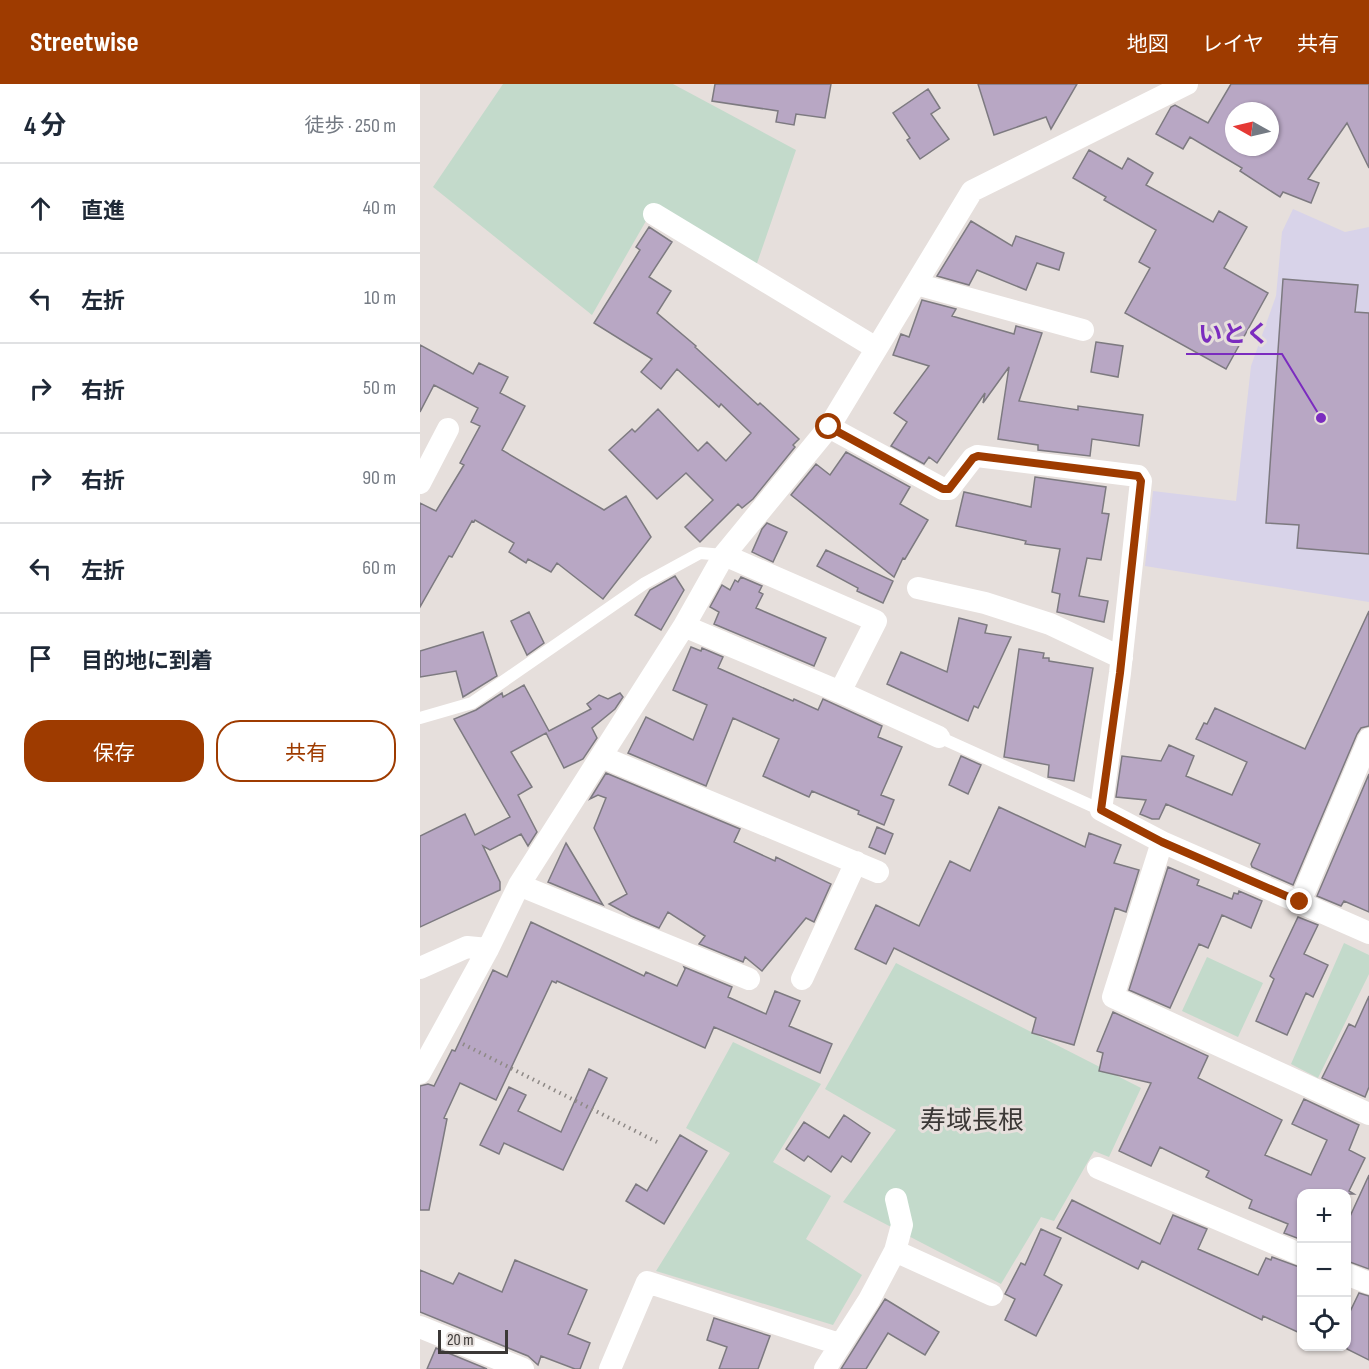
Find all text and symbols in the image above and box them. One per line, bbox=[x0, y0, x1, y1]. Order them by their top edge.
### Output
text: Streetwise bbox=[30, 26, 139, 59]
text: 地図 bbox=[1127, 32, 1169, 57]
text: レイヤ bbox=[1202, 32, 1264, 57]
text: 共有 bbox=[1297, 32, 1339, 57]
north arrow bbox=[1225, 102, 1279, 156]
text: 4 分 bbox=[24, 111, 66, 142]
text: 徒歩 · 250 m bbox=[304, 114, 396, 138]
icon: ahead bbox=[24, 192, 57, 225]
text: 40 m bbox=[363, 196, 396, 220]
text: 直進 bbox=[81, 198, 125, 225]
icon: left bbox=[24, 282, 57, 315]
text: 10 m bbox=[364, 286, 396, 310]
text: 左折 bbox=[81, 288, 125, 315]
callout: いとく bbox=[1186, 312, 1282, 354]
text: いとく bbox=[1198, 320, 1270, 349]
icon: right bbox=[24, 372, 57, 405]
text: 50 m bbox=[363, 376, 396, 400]
text: 右折 bbox=[81, 378, 125, 405]
route start bbox=[815, 413, 841, 439]
icon: right bbox=[24, 462, 57, 495]
text: 90 m bbox=[362, 466, 396, 490]
text: 右折 bbox=[81, 468, 125, 495]
icon: left bbox=[24, 552, 57, 585]
text: 60 m bbox=[362, 556, 396, 580]
text: 左折 bbox=[81, 558, 125, 585]
icon: arrive bbox=[24, 642, 57, 675]
text: 目的地に到着 bbox=[81, 648, 213, 675]
button: 保存 bbox=[24, 720, 204, 782]
button: 共有 bbox=[216, 720, 396, 782]
route end bbox=[1286, 888, 1312, 914]
district label: 寿域長根 bbox=[920, 1106, 1024, 1137]
map controls bbox=[1297, 1189, 1351, 1351]
button: + bbox=[1297, 1189, 1351, 1243]
button: − bbox=[1297, 1243, 1351, 1297]
button: locate bbox=[1297, 1297, 1351, 1351]
scale bar bbox=[438, 1327, 508, 1354]
text: 20 m bbox=[447, 1331, 474, 1350]

